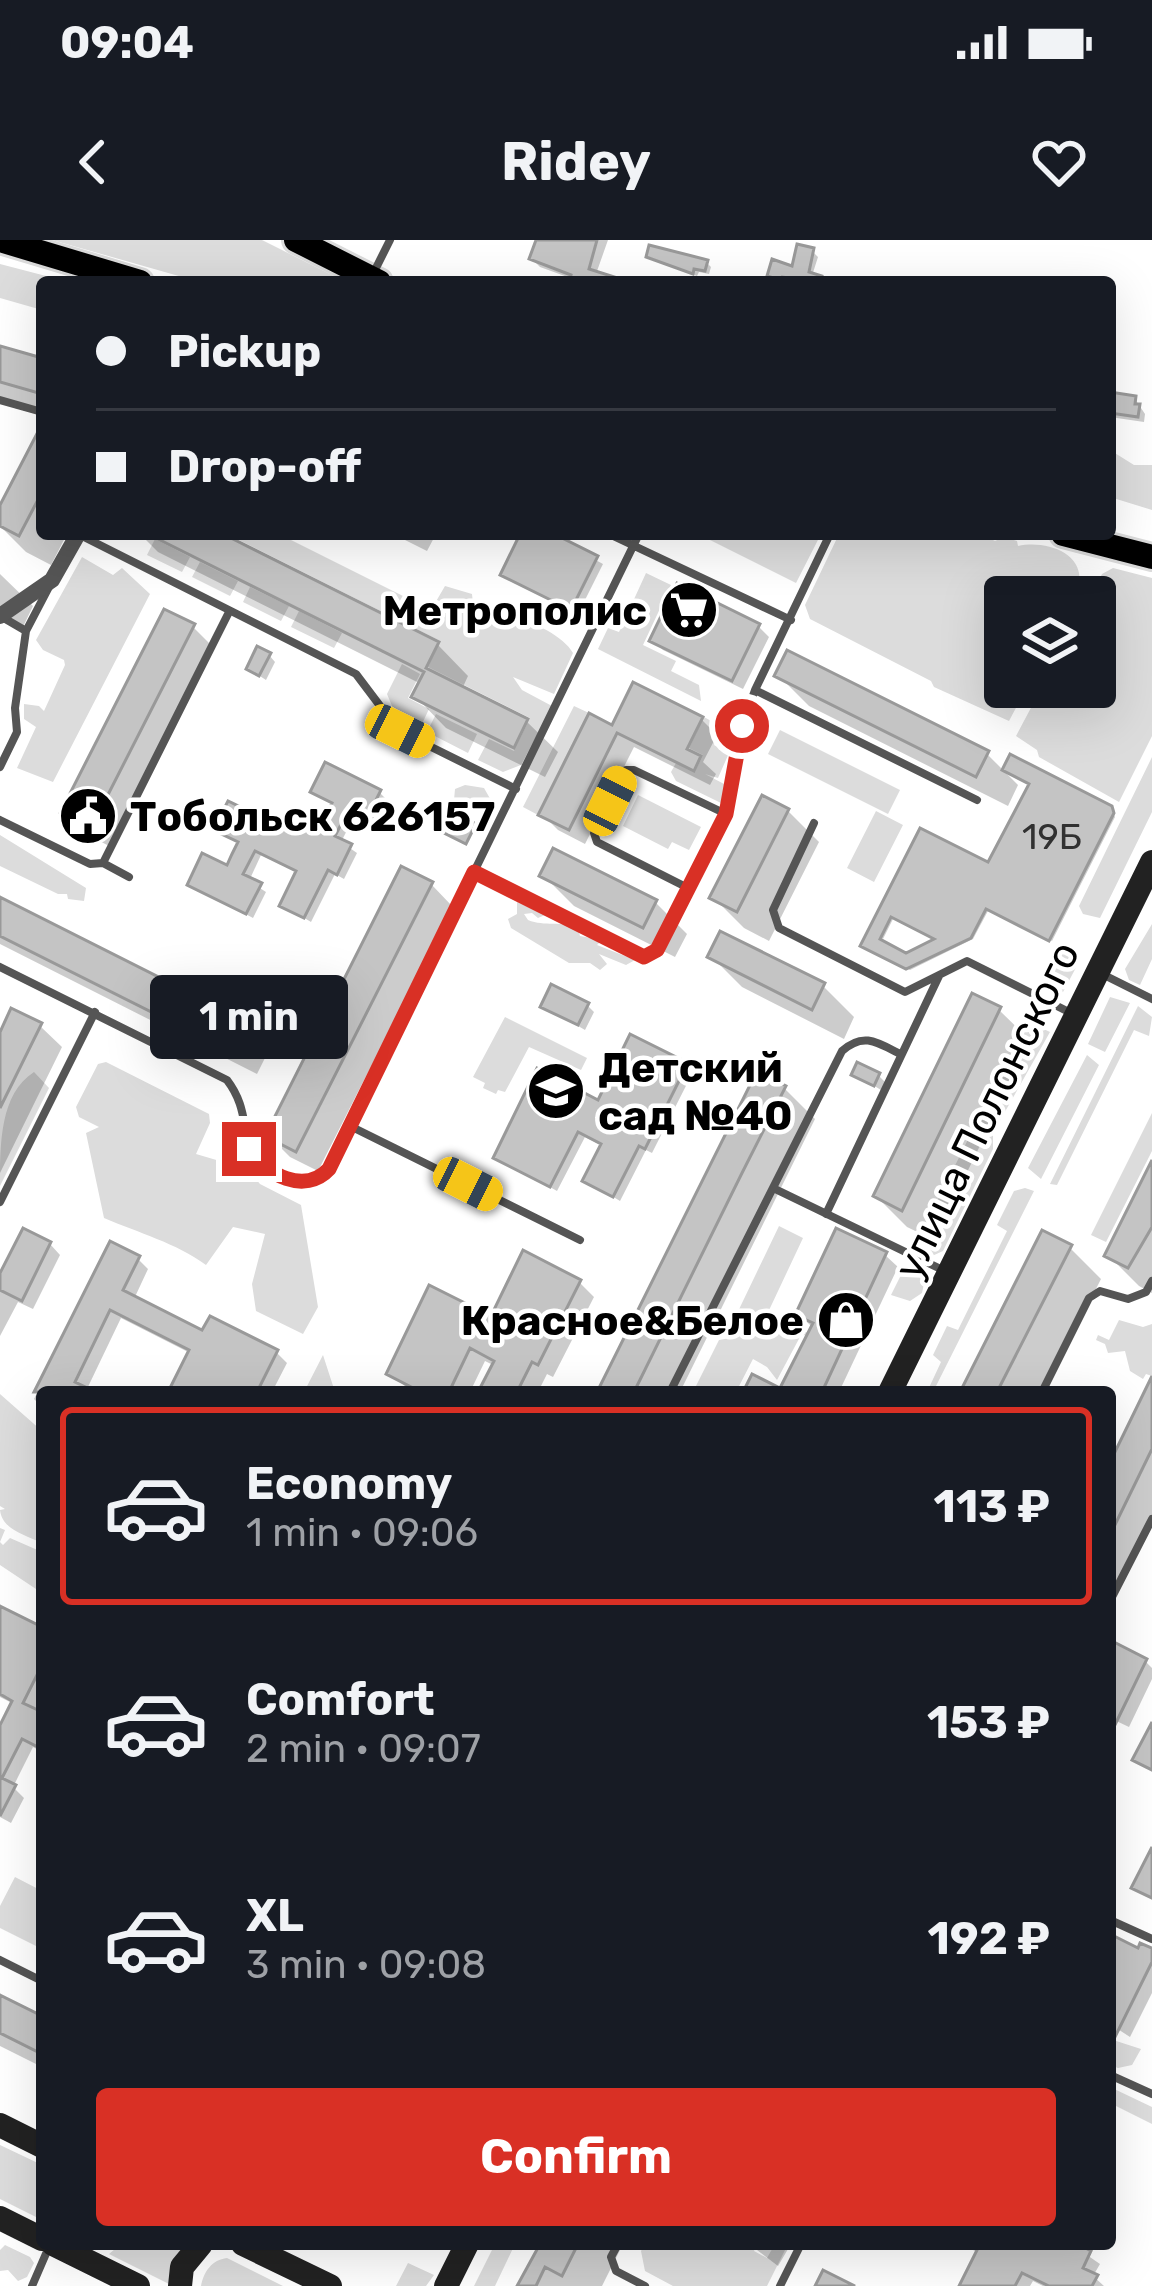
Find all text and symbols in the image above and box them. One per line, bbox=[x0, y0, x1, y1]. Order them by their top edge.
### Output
text: 09:04 bbox=[60, 16, 194, 69]
icon: back bbox=[60, 129, 126, 195]
icon: heart bbox=[1026, 129, 1092, 195]
text: Ridey bbox=[501, 130, 651, 194]
text: Pickup bbox=[168, 325, 321, 378]
text: Drop-off bbox=[168, 440, 361, 493]
map controls bbox=[984, 576, 1116, 708]
button: layers bbox=[984, 576, 1116, 708]
supermarket icon: Метрополис bbox=[658, 579, 720, 641]
place label: Метрополис bbox=[382, 586, 647, 636]
car bbox=[360, 699, 440, 763]
route start bbox=[715, 699, 769, 753]
car bbox=[578, 761, 642, 841]
public building icon: Тобольск 626157 bbox=[57, 785, 119, 847]
place label: Тобольск 626157 bbox=[130, 792, 495, 842]
house number: 19Б bbox=[1022, 815, 1082, 858]
street label: улица Полонского bbox=[883, 933, 1090, 1287]
callout: 1 min bbox=[150, 975, 348, 1059]
text: 1 min bbox=[199, 994, 299, 1040]
place label: Детский сад №40 bbox=[598, 1043, 793, 1141]
school or university icon: Детский сад №40 bbox=[525, 1060, 587, 1122]
route end bbox=[222, 1122, 276, 1176]
car bbox=[428, 1152, 508, 1216]
shop icon: Красное&Белое bbox=[815, 1289, 877, 1351]
place label: Красное&Белое bbox=[461, 1296, 804, 1346]
icon: car bbox=[102, 1452, 210, 1560]
text: Economy bbox=[246, 1457, 452, 1510]
text: 113 ₽ bbox=[934, 1480, 1050, 1533]
text: 1 min · 09:06 bbox=[246, 1510, 478, 1556]
icon: car bbox=[102, 1668, 210, 1776]
text: Comfort bbox=[246, 1673, 435, 1726]
text: 153 ₽ bbox=[927, 1696, 1050, 1749]
text: 2 min · 09:07 bbox=[246, 1726, 481, 1772]
icon: car bbox=[102, 1884, 210, 1992]
text: XL bbox=[246, 1889, 304, 1942]
text: 192 ₽ bbox=[928, 1912, 1050, 1965]
text: 3 min · 09:08 bbox=[246, 1942, 486, 1988]
button: Confirm bbox=[96, 2088, 1056, 2226]

